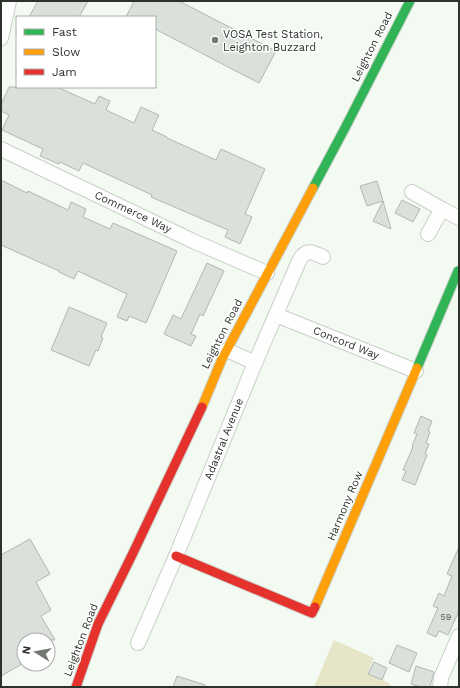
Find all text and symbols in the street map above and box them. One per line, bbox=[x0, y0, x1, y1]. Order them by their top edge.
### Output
street label: Leighton Road bbox=[349, 10, 395, 84]
legend bbox=[16, 16, 156, 88]
text: Fast bbox=[52, 25, 77, 39]
place label: VOSA Test Station, Leighton Buzzard bbox=[223, 28, 323, 54]
marker: VOSA Test Station, Leighton Buzzard bbox=[210, 35, 220, 45]
text: Slow bbox=[52, 45, 80, 59]
text: Jam bbox=[52, 65, 77, 79]
street label: Commerce Way bbox=[92, 188, 174, 236]
street label: Leighton Road bbox=[199, 297, 245, 371]
street label: Concord Way bbox=[311, 324, 381, 362]
street label: Adastral Avenue bbox=[202, 396, 246, 482]
street label: Harmony Row bbox=[324, 469, 366, 543]
street label: Leighton Road bbox=[61, 602, 101, 678]
house number: 59 bbox=[441, 612, 451, 622]
north arrow bbox=[16, 632, 56, 672]
text: N bbox=[20, 645, 34, 655]

